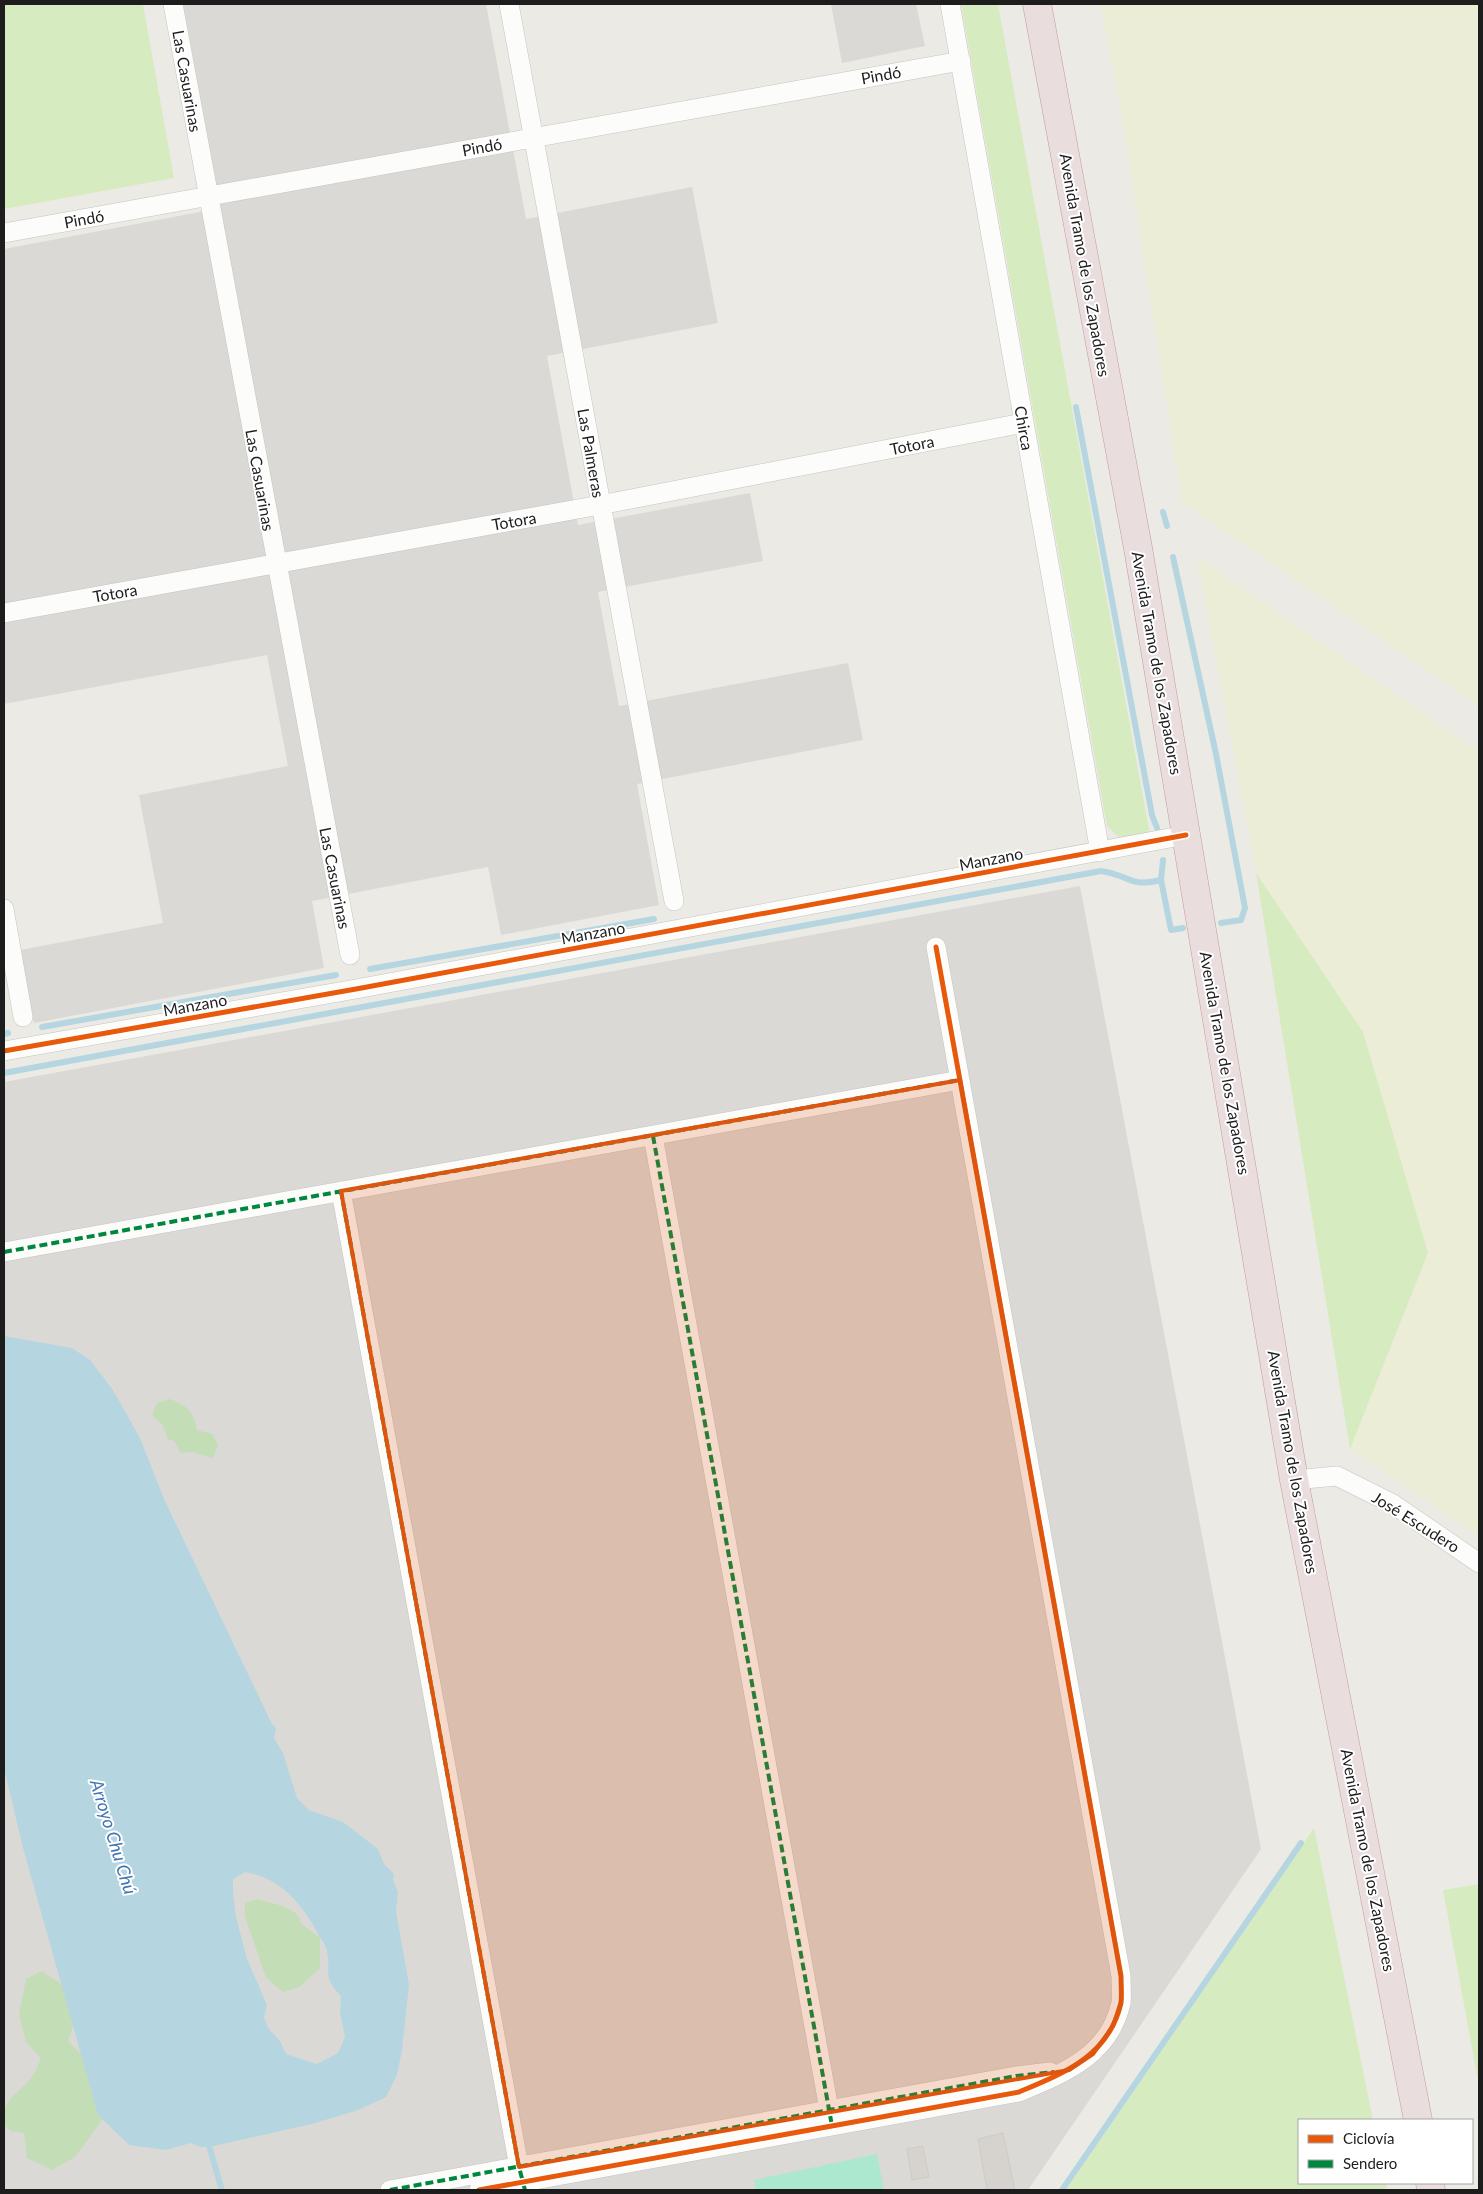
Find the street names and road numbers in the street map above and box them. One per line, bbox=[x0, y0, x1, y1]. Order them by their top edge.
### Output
street label: Las Casuarinas bbox=[169, 28, 206, 133]
street label: Pindó bbox=[859, 62, 902, 87]
street label: Pindó bbox=[460, 134, 503, 159]
street label: Avenida Tramo de los Zapadores bbox=[1056, 152, 1115, 378]
street label: Pindó bbox=[62, 206, 105, 231]
street label: Chirca bbox=[1011, 404, 1038, 451]
street label: Las Palmeras bbox=[574, 407, 609, 499]
street label: Las Casuarinas bbox=[242, 427, 279, 532]
street label: Totora bbox=[888, 431, 936, 458]
street label: Totora bbox=[490, 507, 538, 534]
street label: Avenida Tramo de los Zapadores bbox=[1128, 550, 1187, 776]
street label: Totora bbox=[91, 579, 139, 606]
street label: Las Casuarinas bbox=[316, 825, 355, 930]
street label: Manzano bbox=[957, 843, 1024, 874]
street label: Manzano bbox=[559, 918, 626, 947]
street label: Avenida Tramo de los Zapadores bbox=[1196, 950, 1255, 1176]
street label: Manzano bbox=[161, 990, 228, 1019]
street label: Avenida Tramo de los Zapadores bbox=[1264, 1349, 1323, 1575]
street label: José Escudero bbox=[1369, 1487, 1464, 1556]
street label: Avenida Tramo de los Zapadores bbox=[1338, 1747, 1399, 1973]

